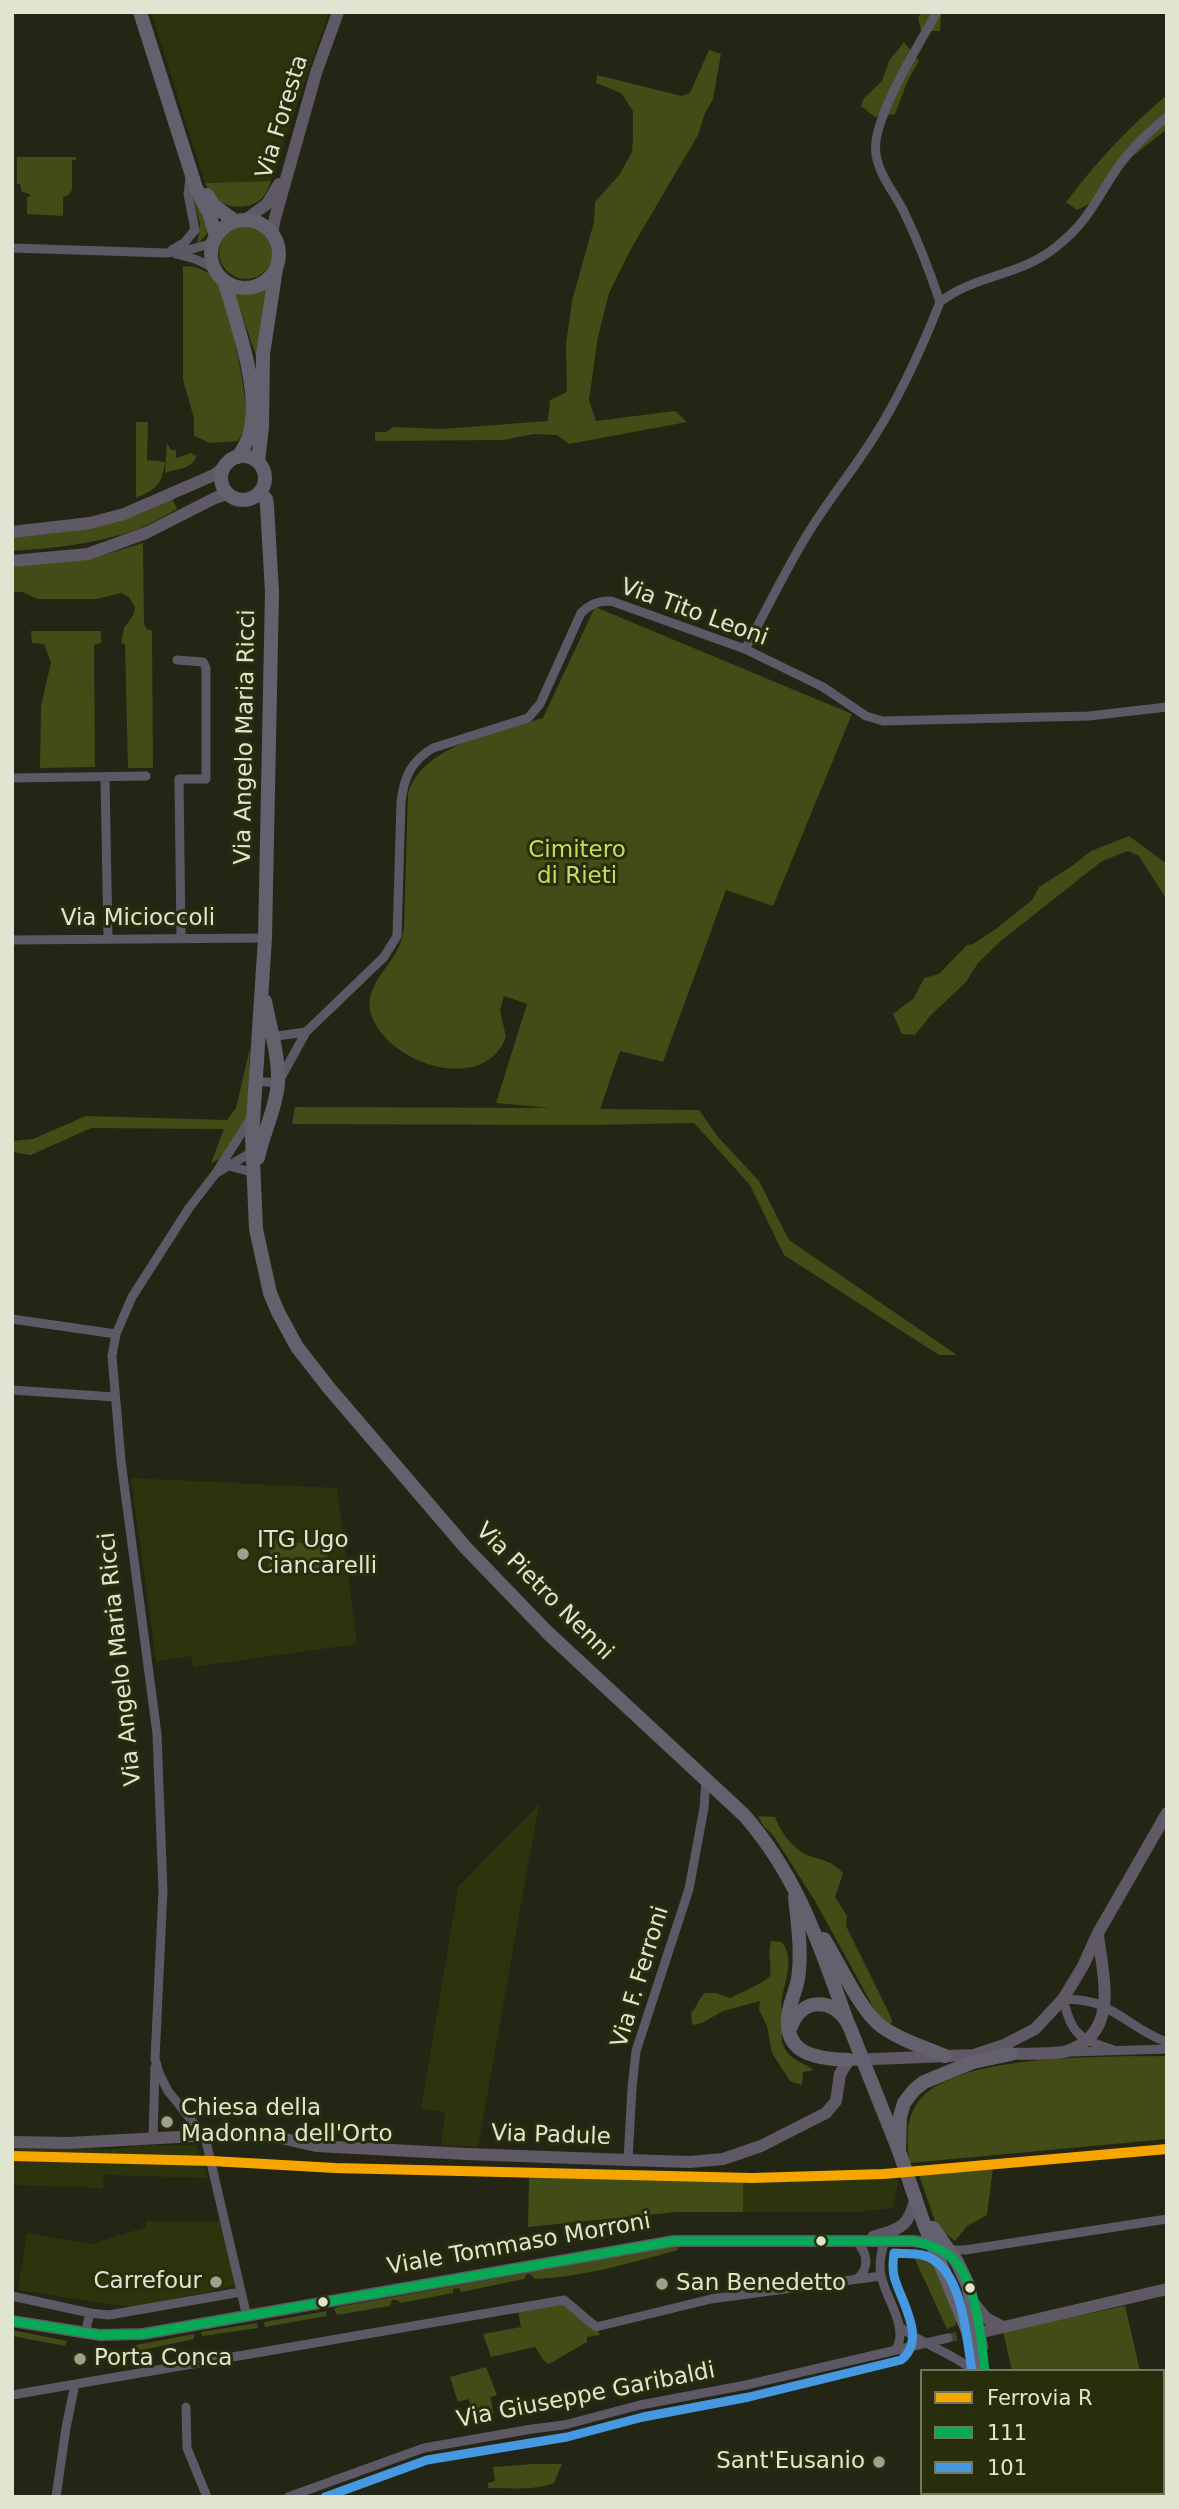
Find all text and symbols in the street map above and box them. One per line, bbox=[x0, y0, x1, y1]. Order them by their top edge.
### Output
street label: Via Foresta bbox=[251, 52, 315, 182]
street label: Via Tito Leoni bbox=[617, 574, 771, 652]
street label: Via Angelo Maria Ricci bbox=[230, 609, 262, 865]
park label: Cimitero di Rieti bbox=[528, 837, 626, 891]
street label: Via Micioccoli bbox=[61, 905, 215, 933]
street label: Via Pietro Nenni bbox=[469, 1517, 619, 1667]
place label: ITG Ugo Ciancarelli bbox=[257, 1527, 377, 1581]
street label: Via Angelo Maria Ricci bbox=[94, 1531, 148, 1787]
marker: ITG Ugo Ciancarelli bbox=[235, 1546, 251, 1562]
street label: Via F. Ferroni bbox=[606, 1903, 676, 2051]
place label: Chiesa della Madonna dell'Orto bbox=[181, 2095, 393, 2149]
marker: Chiesa della Madonna dell'Orto bbox=[159, 2114, 175, 2130]
street label: Via Padule bbox=[491, 2120, 611, 2152]
street label: Viale Tommaso Morroni bbox=[385, 2208, 653, 2282]
unlabelled marker bbox=[814, 2234, 828, 2248]
place label: Carrefour bbox=[93, 2268, 202, 2296]
place label: San Benedetto bbox=[676, 2270, 846, 2298]
marker: Carrefour bbox=[208, 2274, 224, 2290]
marker: San Benedetto bbox=[654, 2276, 670, 2292]
unlabelled marker bbox=[963, 2281, 977, 2295]
unlabelled marker bbox=[316, 2295, 330, 2309]
place label: Porta Conca bbox=[94, 2345, 232, 2373]
marker: Porta Conca bbox=[72, 2351, 88, 2367]
street label: Via Giuseppe Garibaldi bbox=[455, 2357, 717, 2435]
legend bbox=[920, 2369, 1165, 2495]
text: Ferrovia R bbox=[987, 2386, 1093, 2410]
text: 111 bbox=[987, 2421, 1027, 2445]
place label: Sant'Eusanio bbox=[716, 2448, 865, 2476]
marker: Sant'Eusanio bbox=[871, 2454, 887, 2470]
text: 101 bbox=[987, 2456, 1027, 2480]

